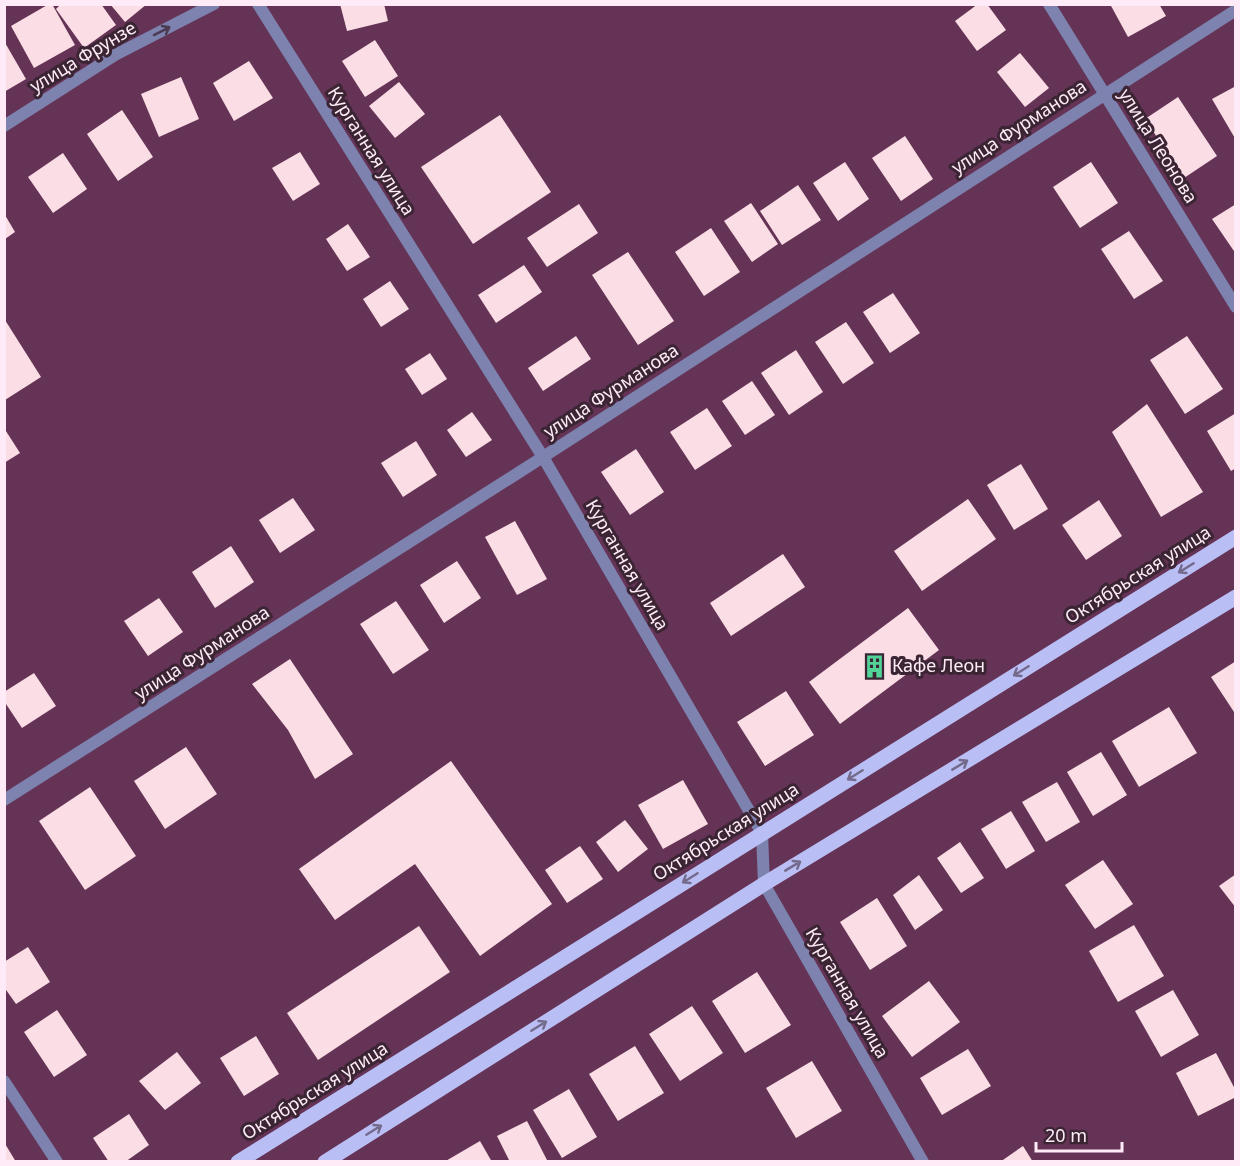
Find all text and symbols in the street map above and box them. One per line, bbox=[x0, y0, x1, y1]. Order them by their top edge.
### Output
street label: улица Фрунзе bbox=[25, 15, 140, 97]
one-way arrow bbox=[153, 24, 171, 36]
street label: улица Фурманова bbox=[946, 74, 1091, 179]
street label: Курганная улица bbox=[323, 82, 421, 219]
street label: улица Леонова bbox=[1114, 84, 1204, 207]
street label: улица Фурманова bbox=[538, 338, 683, 443]
street label: Курганная улица bbox=[581, 495, 675, 634]
street label: Октябрьская улица bbox=[1060, 520, 1215, 629]
one-way arrow bbox=[1178, 562, 1195, 574]
street label: улица Фурманова bbox=[129, 600, 274, 705]
building icon: Кафе Леон bbox=[861, 653, 887, 679]
place label: Кафе Леон bbox=[892, 653, 985, 677]
one-way arrow bbox=[1012, 665, 1029, 678]
one-way arrow bbox=[951, 759, 968, 771]
one-way arrow bbox=[847, 769, 864, 781]
street label: Октябрьская улица bbox=[648, 777, 803, 886]
one-way arrow bbox=[784, 860, 801, 872]
one-way arrow bbox=[682, 872, 699, 884]
street label: Курганная улица bbox=[801, 923, 895, 1062]
one-way arrow bbox=[530, 1020, 547, 1032]
street label: Октябрьская улица bbox=[237, 1036, 392, 1145]
scale bar bbox=[1036, 1115, 1122, 1153]
text: 20 m bbox=[1045, 1123, 1087, 1147]
one-way arrow bbox=[365, 1124, 382, 1136]

